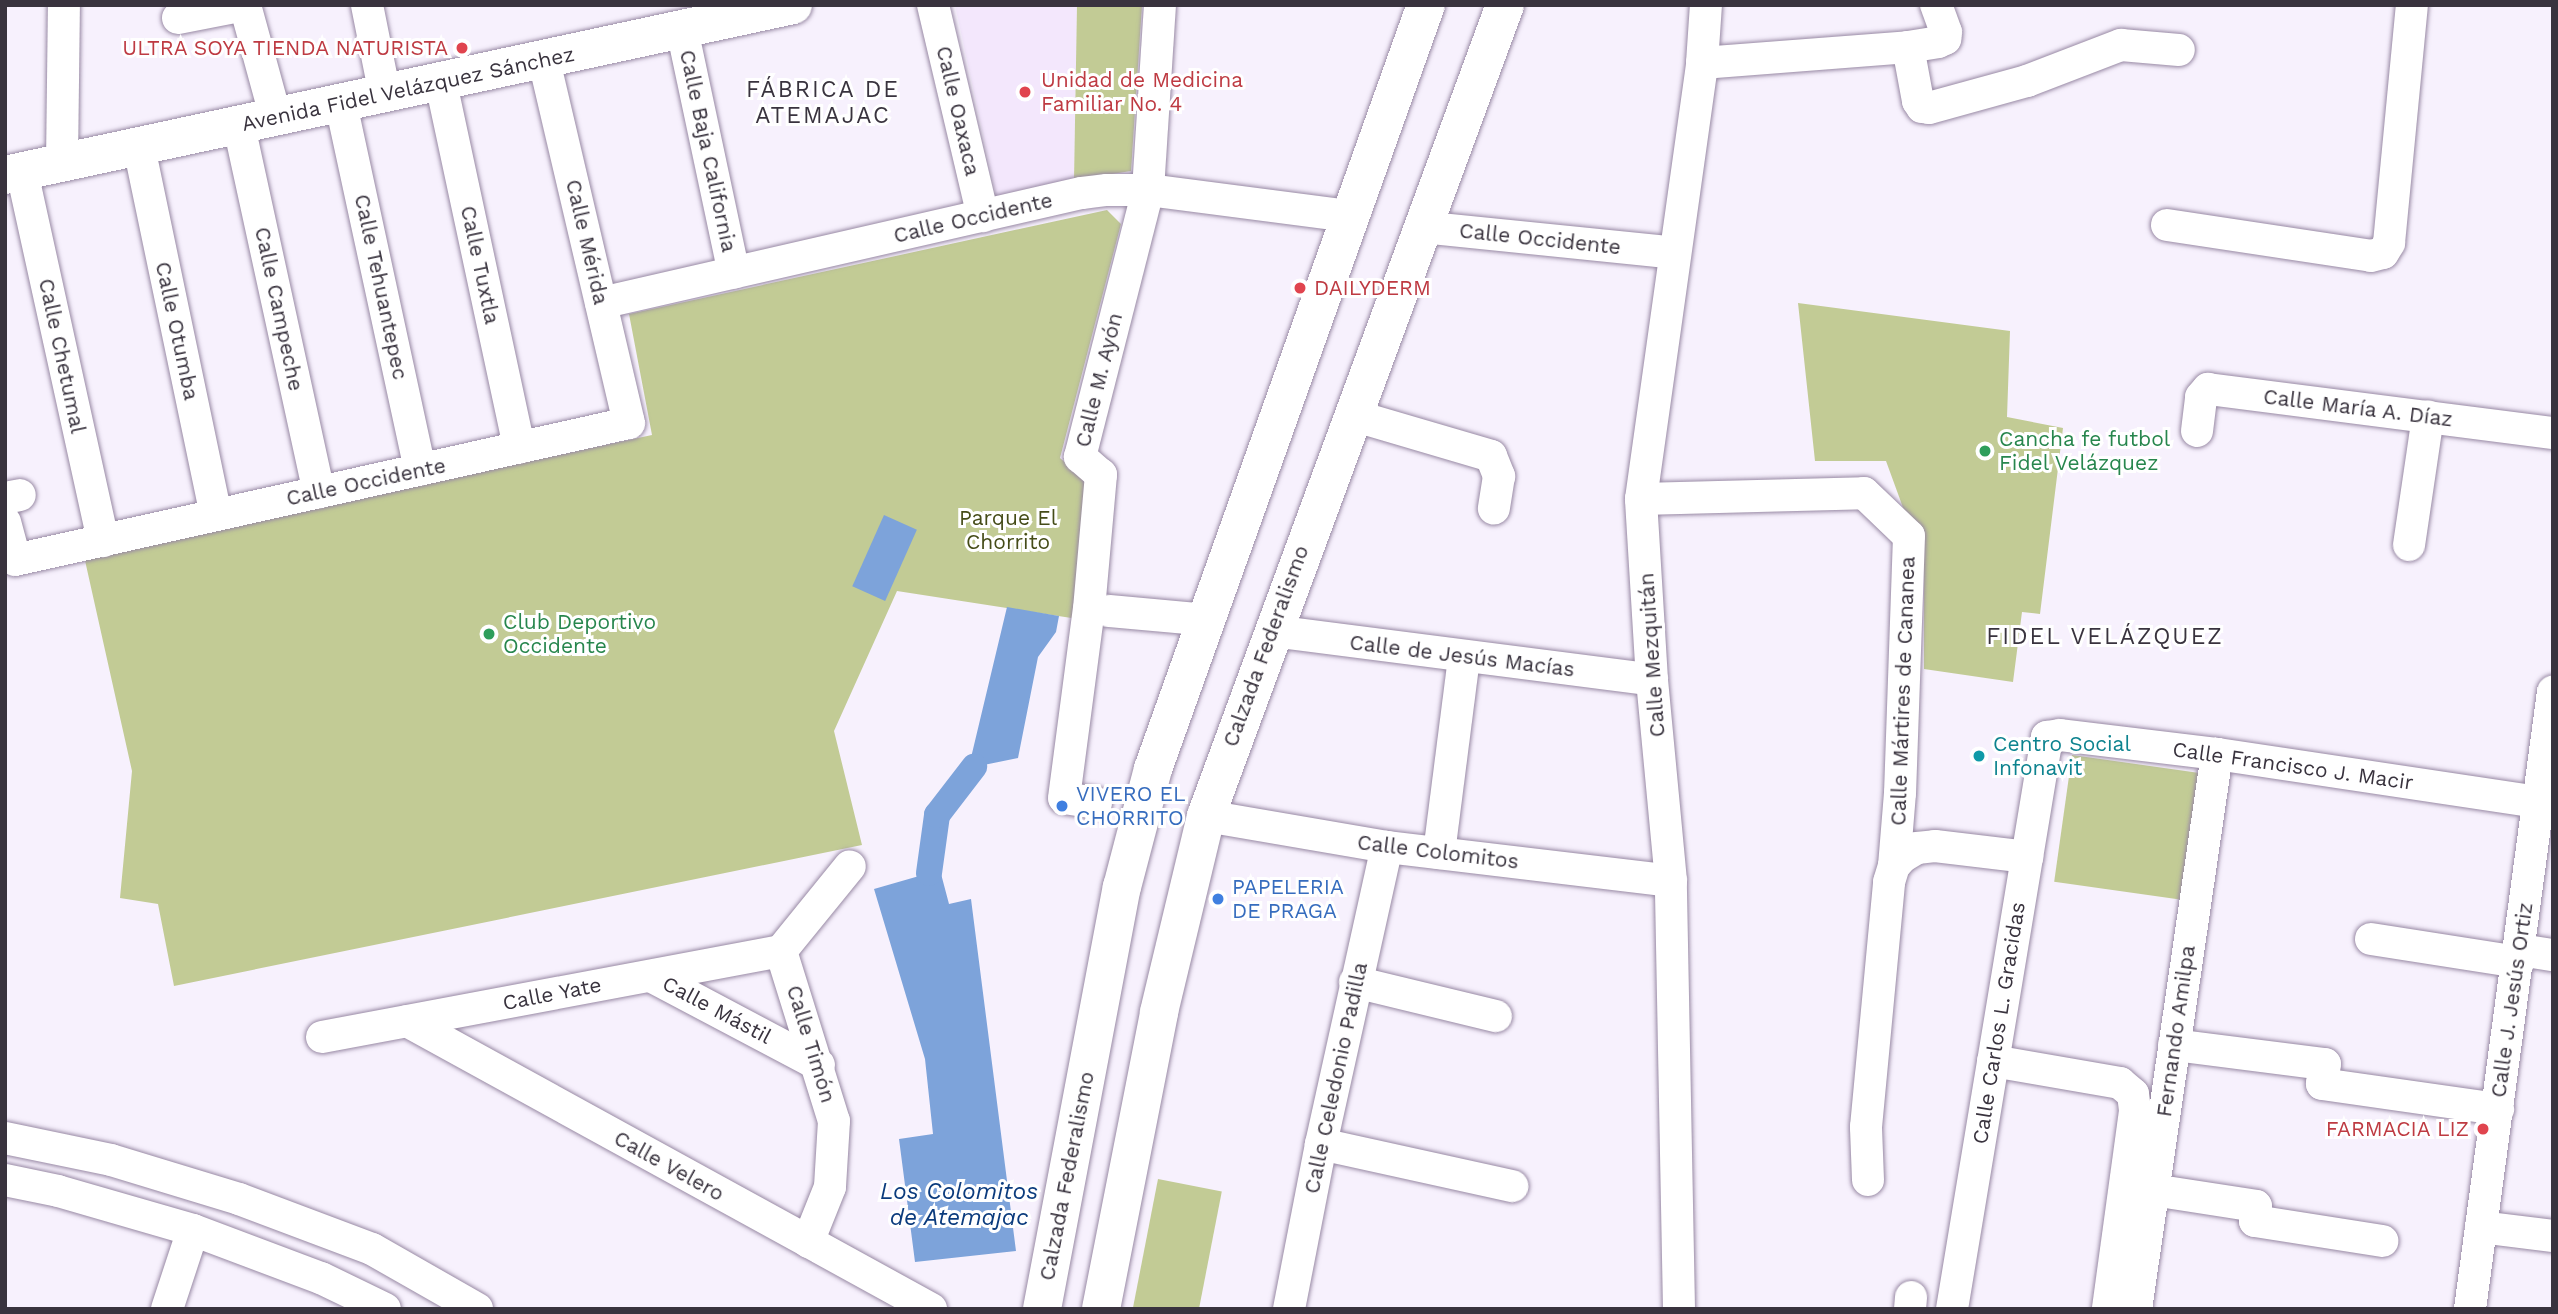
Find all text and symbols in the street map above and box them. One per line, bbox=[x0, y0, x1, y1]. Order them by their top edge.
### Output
place label: ULTRA SOYA TIENDA NATURISTA bbox=[119, 35, 448, 61]
marker: ULTRA SOYA TIENDA NATURISTA bbox=[454, 40, 470, 56]
street label: Avenida Fidel Velázquez Sánchez bbox=[238, 41, 578, 137]
street label: Calle Oaxaca bbox=[931, 44, 985, 178]
street label: Calle Baja California bbox=[674, 47, 742, 255]
place label: Unidad de Medicina Familiar No. 4 bbox=[1041, 67, 1243, 117]
district label: FÁBRICA DE ATEMAJAC bbox=[747, 76, 899, 130]
marker: Unidad de Medicina Familiar No. 4 bbox=[1015, 82, 1035, 102]
street label: Calle Mérida bbox=[560, 177, 614, 307]
street label: Calle Occidente bbox=[891, 187, 1055, 249]
street label: Calle Tehuantepec bbox=[349, 192, 413, 382]
street label: Calle Tuxtla bbox=[455, 203, 505, 327]
street label: Calle Occidente bbox=[1458, 218, 1622, 260]
street label: Calle Campeche bbox=[249, 225, 309, 393]
street label: Calle Otumba bbox=[150, 259, 204, 403]
place label: DAILYDERM bbox=[1314, 275, 1431, 301]
street label: Calle Chetumal bbox=[33, 276, 91, 436]
marker: DAILYDERM bbox=[1292, 280, 1308, 296]
street label: Calle M. Ayón bbox=[1070, 310, 1128, 450]
street label: Calle María A. Díaz bbox=[2261, 384, 2455, 432]
place label: Cancha fe futbol Fidel Velázquez bbox=[1999, 426, 2172, 476]
marker: Cancha fe futbol Fidel Velázquez bbox=[1977, 443, 1993, 459]
street label: Calle Occidente bbox=[284, 453, 448, 511]
park label: Parque El Chorrito bbox=[959, 505, 1057, 555]
street label: Calzada Federalismo bbox=[1218, 542, 1314, 750]
street label: Calle Mártires de Cananea bbox=[1886, 556, 1920, 826]
street label: Calle Mezquitán bbox=[1634, 572, 1670, 738]
place label: Club Deportivo Occidente bbox=[503, 609, 656, 659]
district label: FIDEL VELÁZQUEZ bbox=[1987, 623, 2223, 651]
marker: Club Deportivo Occidente bbox=[481, 626, 497, 642]
street label: Calle de Jesús Macías bbox=[1348, 630, 1576, 682]
place label: Centro Social Infonavit bbox=[1993, 731, 2131, 781]
street label: Calle Francisco J. Macir bbox=[2171, 737, 2415, 795]
marker: Centro Social Infonavit bbox=[1971, 748, 1987, 764]
place label: VIVERO EL CHORRITO bbox=[1076, 781, 1185, 831]
marker: VIVERO EL CHORRITO bbox=[1054, 798, 1070, 814]
street label: Calle Colomitos bbox=[1356, 830, 1520, 874]
place label: PAPELERIA DE PRAGA bbox=[1232, 874, 1344, 924]
marker: PAPELERIA DE PRAGA bbox=[1210, 891, 1226, 907]
street label: Calle Carlos L. Gracidas bbox=[1967, 900, 2031, 1146]
street label: Calle J. Jesús Ortiz bbox=[2486, 900, 2538, 1100]
street label: Fernando Amilpa bbox=[2151, 943, 2201, 1119]
street label: Calle Celedonio Padilla bbox=[1299, 960, 1373, 1196]
street label: Calle Mástil bbox=[658, 971, 776, 1049]
street label: Calle Yate bbox=[500, 972, 604, 1016]
street label: Calle Timón bbox=[781, 982, 841, 1106]
street label: Calzada Federalismo bbox=[1034, 1069, 1100, 1283]
place label: FARMACIA LIZ bbox=[2325, 1116, 2469, 1142]
marker: FARMACIA LIZ bbox=[2475, 1121, 2491, 1137]
street label: Calle Velero bbox=[609, 1125, 729, 1207]
water label: Los Colomitos de Atemajac bbox=[880, 1178, 1038, 1232]

